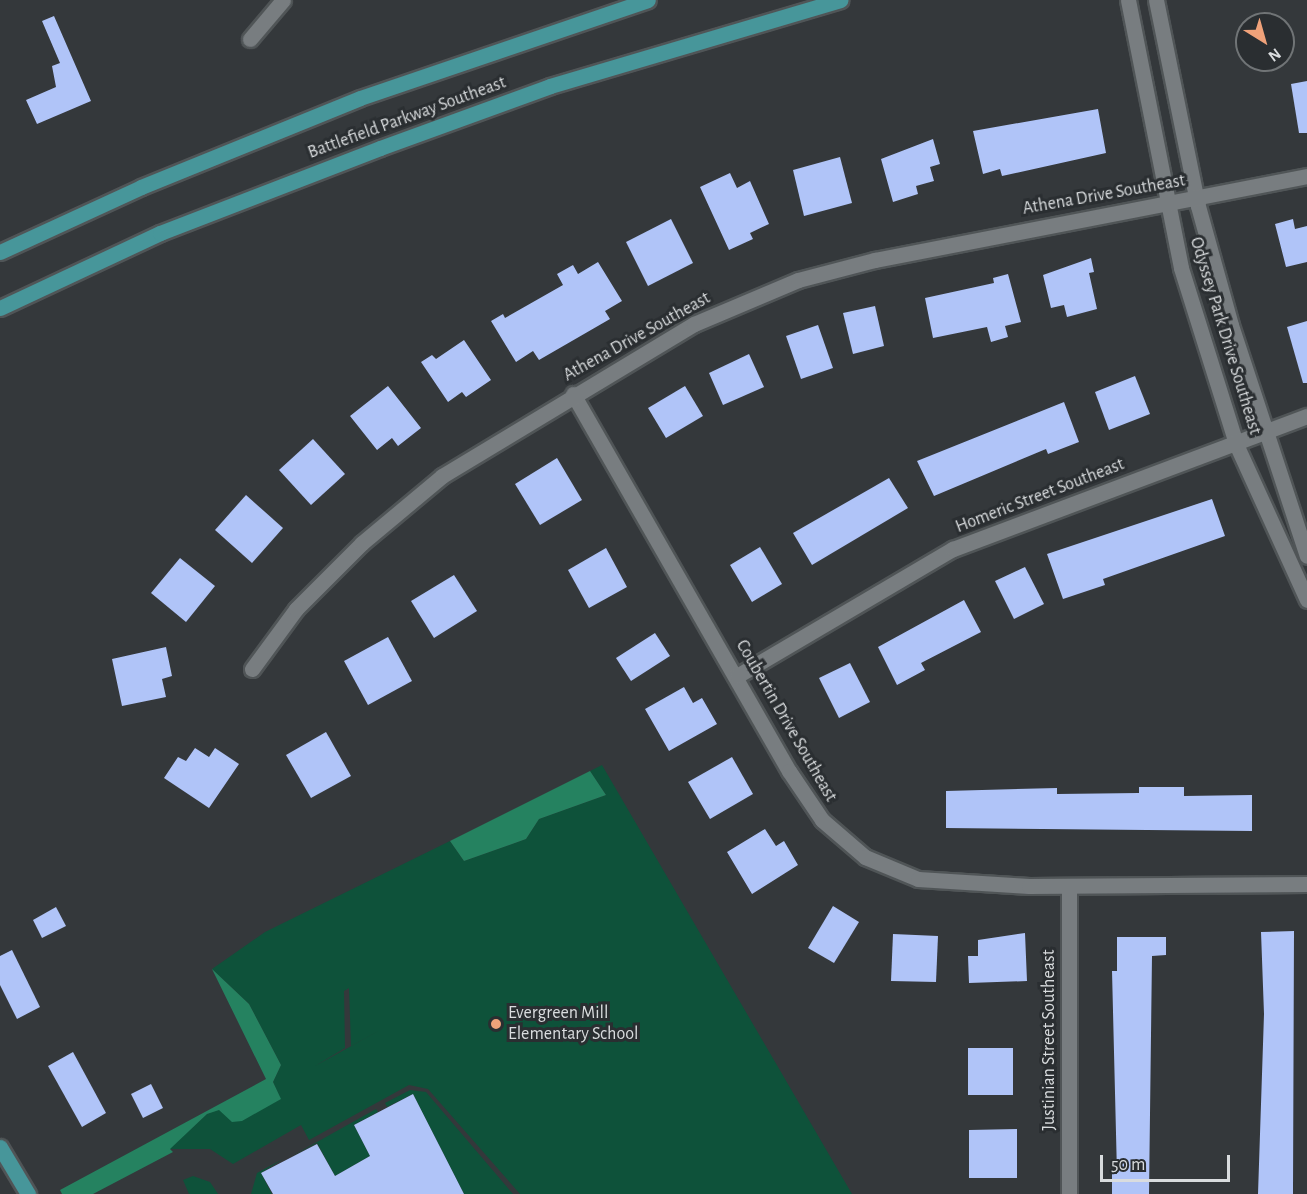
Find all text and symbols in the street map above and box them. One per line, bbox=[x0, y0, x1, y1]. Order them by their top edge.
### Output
north arrow bbox=[1235, 12, 1295, 72]
text: N bbox=[1265, 45, 1284, 65]
street label: Battlefield Parkway Southeast bbox=[305, 72, 509, 164]
street label: Athena Drive Southeast bbox=[1021, 170, 1187, 220]
street label: Odyssey Park Drive Southeast bbox=[1185, 235, 1265, 437]
street label: Athena Drive Southeast bbox=[560, 288, 714, 386]
street label: Homeric Street Southeast bbox=[953, 454, 1127, 538]
street label: Coubertin Drive Southeast bbox=[731, 636, 841, 806]
street label: Justinian Street Southeast bbox=[1038, 950, 1060, 1130]
place label: Evergreen Mill Elementary School bbox=[508, 1003, 638, 1046]
marker: Evergreen Mill Elementary School bbox=[489, 1017, 503, 1031]
scale bar bbox=[1103, 1143, 1234, 1181]
text: 50 m bbox=[1111, 1156, 1145, 1174]

